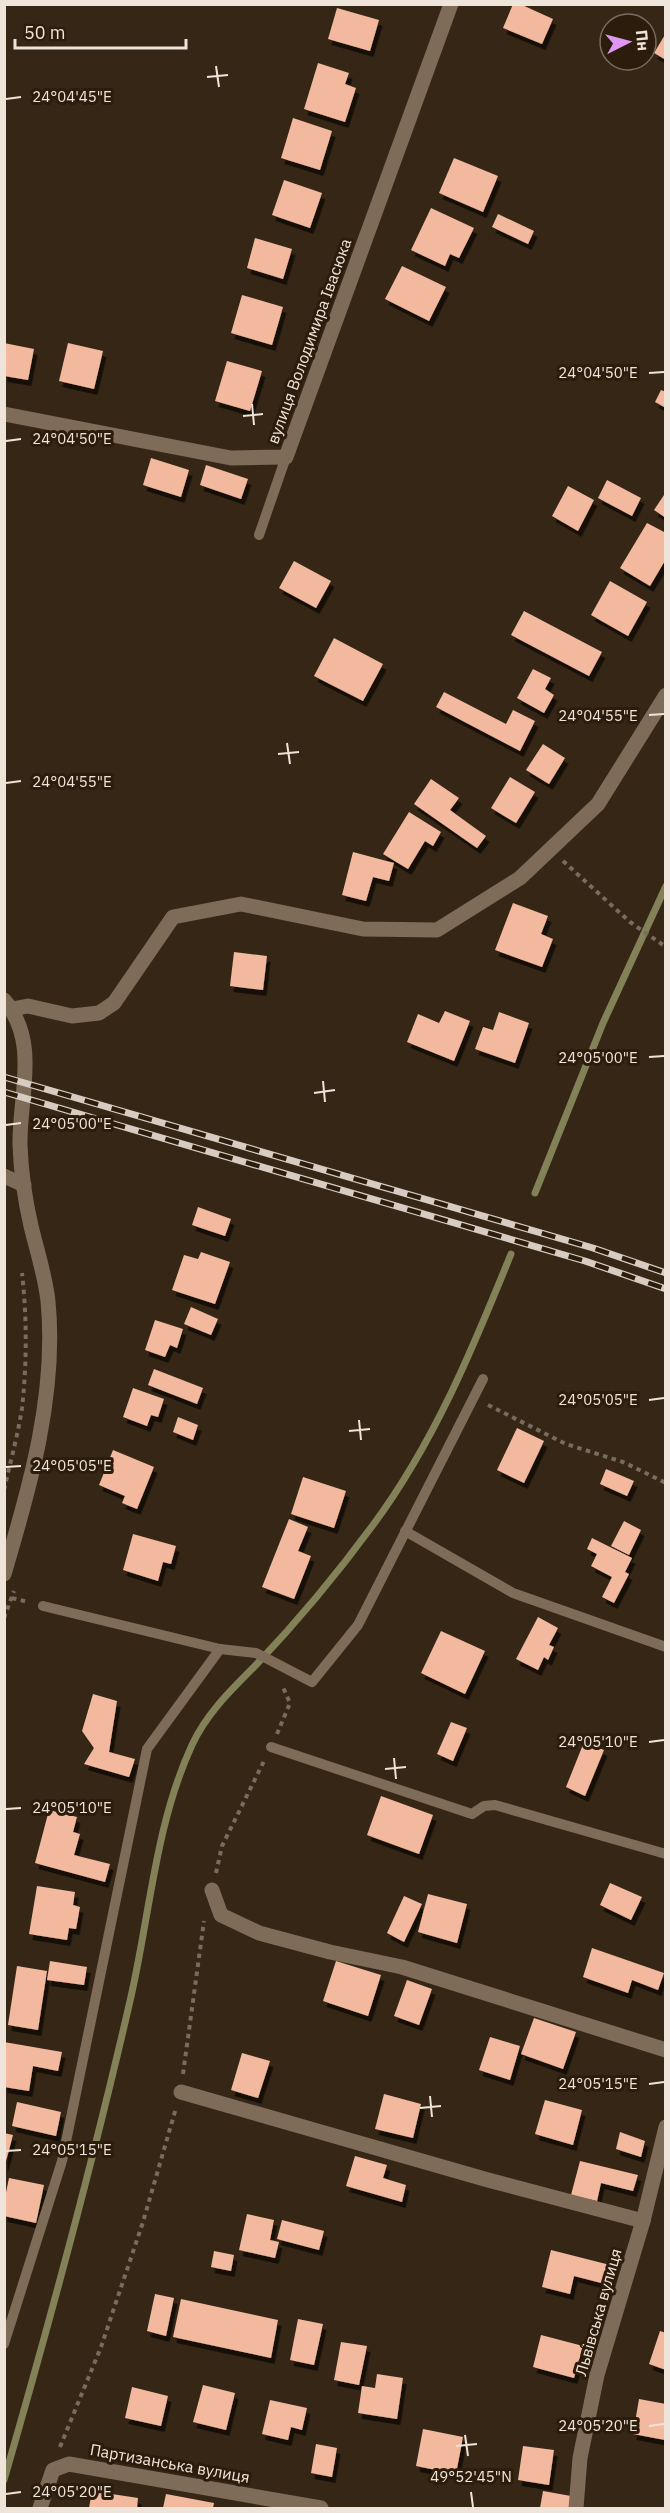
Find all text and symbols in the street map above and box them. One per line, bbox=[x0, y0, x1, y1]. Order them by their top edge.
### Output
scale bar bbox=[15, 12, 186, 50]
north arrow bbox=[598, 12, 658, 72]
text: 50 m bbox=[24, 21, 66, 44]
text: Пн bbox=[632, 29, 654, 52]
text: 24°04'45"E bbox=[32, 87, 112, 106]
street label: вулиця Володимира Івасюка bbox=[263, 235, 356, 446]
text: 24°04'50"E bbox=[558, 363, 638, 382]
text: 24°04'50"E bbox=[32, 429, 112, 448]
text: 24°04'55"E bbox=[558, 706, 638, 725]
text: 24°04'55"E bbox=[32, 772, 112, 791]
text: 24°05'00"E bbox=[558, 1048, 638, 1067]
text: 24°05'00"E bbox=[32, 1114, 112, 1133]
text: 24°05'05"E bbox=[558, 1390, 638, 1409]
text: 24°05'05"E bbox=[32, 1456, 112, 1475]
text: 24°05'10"E bbox=[558, 1732, 638, 1751]
text: 24°05'10"E bbox=[32, 1798, 112, 1817]
text: 24°05'15"E bbox=[558, 2074, 638, 2093]
text: 24°05'15"E bbox=[32, 2140, 112, 2159]
street label: Львівська вулиця bbox=[570, 2246, 626, 2378]
text: 24°05'20"E bbox=[558, 2416, 638, 2435]
street label: Партизанська вулиця bbox=[88, 2439, 252, 2487]
text: 49°52'45"N bbox=[430, 2467, 512, 2486]
text: 24°05'20"E bbox=[32, 2482, 112, 2501]

